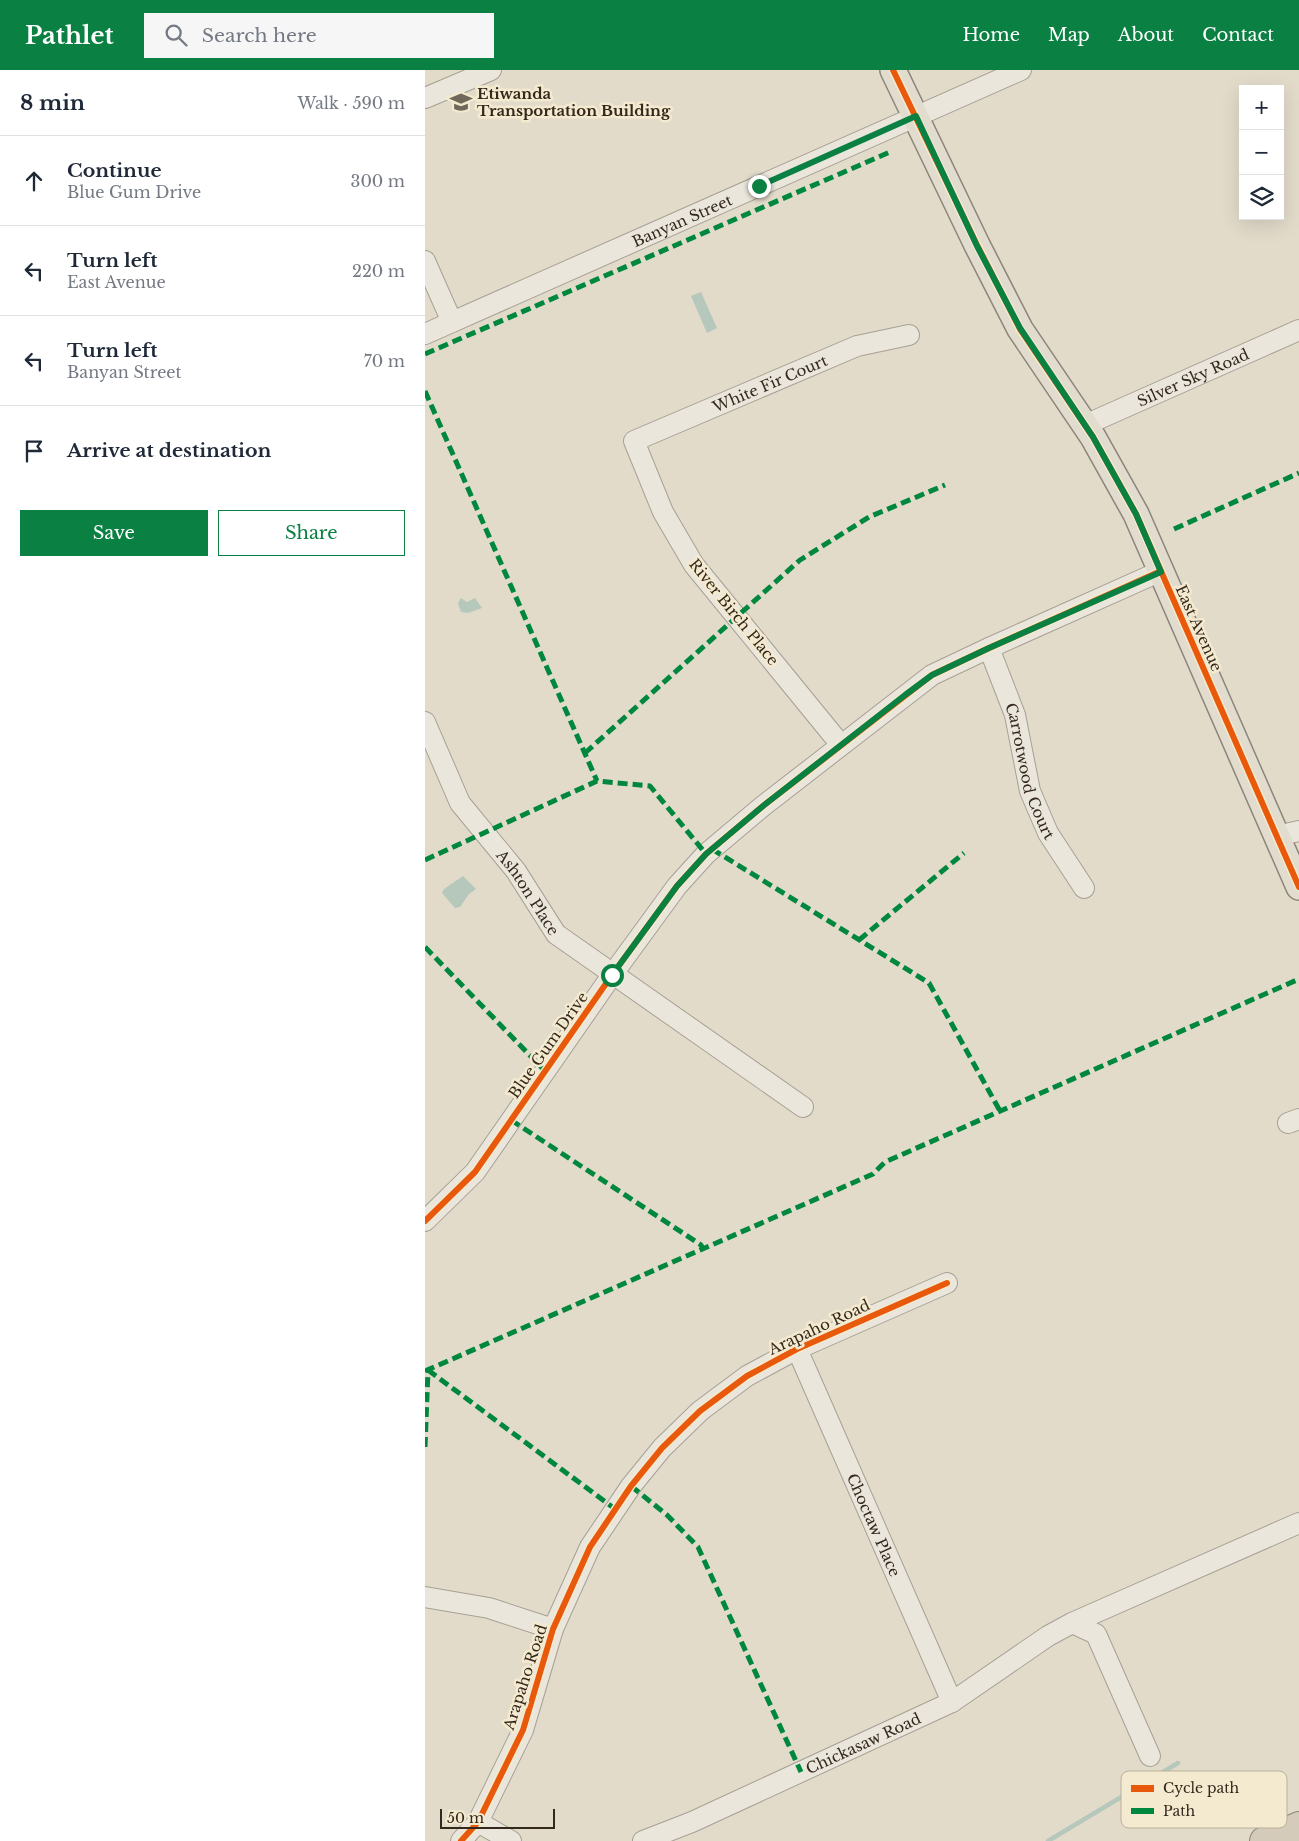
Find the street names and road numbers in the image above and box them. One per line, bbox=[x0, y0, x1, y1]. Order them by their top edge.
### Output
street label: Banyan Street bbox=[629, 190, 735, 251]
street label: Silver Sky Road bbox=[1134, 344, 1252, 410]
street label: White Fir Court bbox=[708, 350, 830, 416]
street label: River Birch Place bbox=[685, 555, 783, 669]
street label: East Avenue bbox=[1172, 582, 1226, 674]
street label: Carrotwood Court bbox=[1002, 700, 1059, 843]
street label: Ashton Place bbox=[492, 845, 564, 939]
street label: Blue Gum Drive bbox=[504, 988, 592, 1102]
street label: Arapaho Road bbox=[764, 1295, 873, 1359]
street label: Choctaw Place bbox=[843, 1470, 905, 1579]
street label: Arapaho Road bbox=[499, 1622, 551, 1733]
street label: Chickasaw Road bbox=[803, 1708, 924, 1778]

